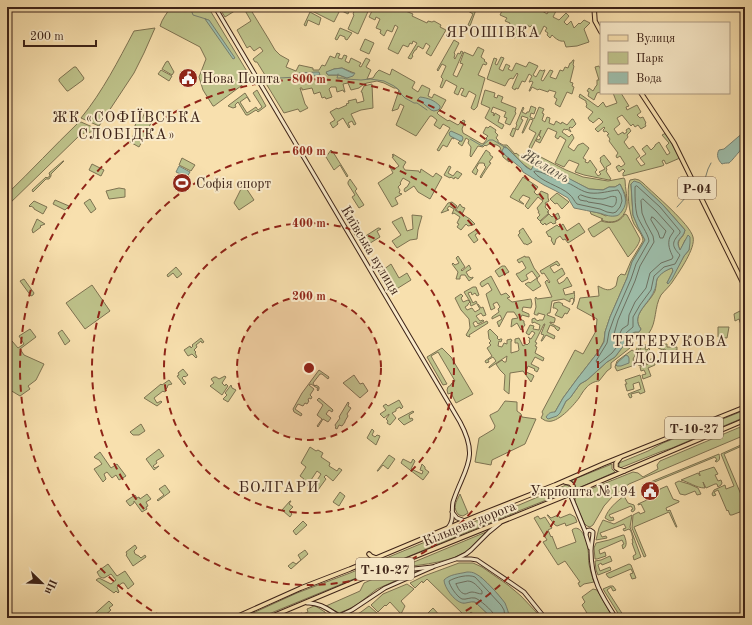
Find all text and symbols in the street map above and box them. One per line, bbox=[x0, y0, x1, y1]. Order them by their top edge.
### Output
scale bar bbox=[24, 22, 96, 48]
legend bbox=[600, 22, 730, 94]
district label: ЯРОШІВКА bbox=[446, 26, 540, 41]
text: 200 m bbox=[30, 31, 64, 43]
text: Вулиця bbox=[636, 33, 675, 45]
text: Парк bbox=[636, 53, 664, 65]
public building icon: Нова Пошта bbox=[177, 67, 199, 89]
place label: Нова Пошта bbox=[202, 72, 280, 86]
text: Вода bbox=[636, 73, 662, 85]
text: 800 m bbox=[292, 74, 326, 86]
district label: ЖК «СОФІЇВСЬКА СЛОБІДКА» bbox=[52, 108, 202, 143]
text: 600 m bbox=[292, 146, 326, 158]
water label: Желань bbox=[519, 148, 572, 187]
sports icon: Софія спорт bbox=[171, 172, 193, 194]
place label: Софія спорт bbox=[196, 177, 272, 192]
road number: Р-04 bbox=[678, 177, 716, 199]
street label: Київська вулиця bbox=[338, 204, 402, 297]
text: 400 m bbox=[292, 218, 326, 230]
text: 200 m bbox=[292, 291, 326, 303]
district label: ТЕТЕРУКОВА ДОЛИНА bbox=[612, 335, 728, 367]
centre of rings bbox=[302, 361, 316, 375]
road number: Т-10-27 bbox=[665, 417, 723, 439]
public building icon: Укрпошта №194 bbox=[639, 480, 661, 502]
district label: БОЛГАРИ bbox=[238, 481, 320, 496]
place label: Укрпошта №194 bbox=[530, 485, 636, 499]
street label: Кільцева дорога bbox=[421, 499, 518, 549]
road number: Т-10-27 bbox=[356, 558, 414, 580]
north arrow bbox=[22, 563, 62, 603]
text: Пн bbox=[42, 577, 58, 595]

